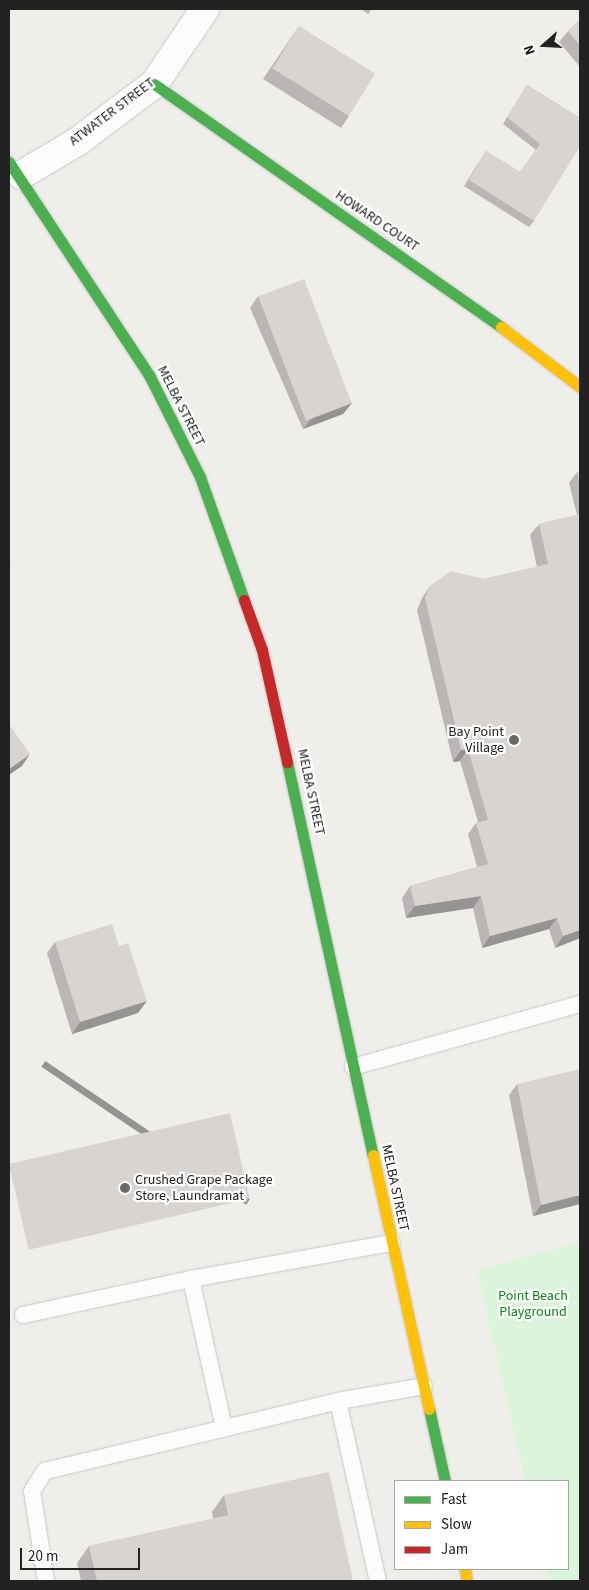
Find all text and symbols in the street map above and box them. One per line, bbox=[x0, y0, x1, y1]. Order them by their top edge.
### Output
north arrow bbox=[519, 20, 569, 70]
text: N bbox=[519, 42, 541, 58]
street label: ATWATER STREET bbox=[66, 74, 158, 150]
street label: HOWARD COURT bbox=[332, 187, 422, 255]
street label: MELBA STREET bbox=[154, 363, 208, 449]
place label: Bay Point Village bbox=[448, 724, 504, 756]
marker: Bay Point Village bbox=[508, 734, 520, 746]
street label: MELBA STREET bbox=[294, 747, 328, 837]
street label: MELBA STREET bbox=[378, 1143, 412, 1233]
place label: Crushed Grape Package Store, Laundramat bbox=[135, 1172, 273, 1204]
marker: Crushed Grape Package Store, Laundramat bbox=[119, 1182, 131, 1194]
park label: Point Beach Playground bbox=[498, 1288, 568, 1320]
legend bbox=[394, 1480, 569, 1570]
text: Fast bbox=[441, 1489, 467, 1510]
text: Slow bbox=[441, 1514, 472, 1535]
scale bar bbox=[22, 1538, 142, 1570]
text: Jam bbox=[441, 1539, 468, 1560]
text: 20 m bbox=[28, 1546, 58, 1567]

